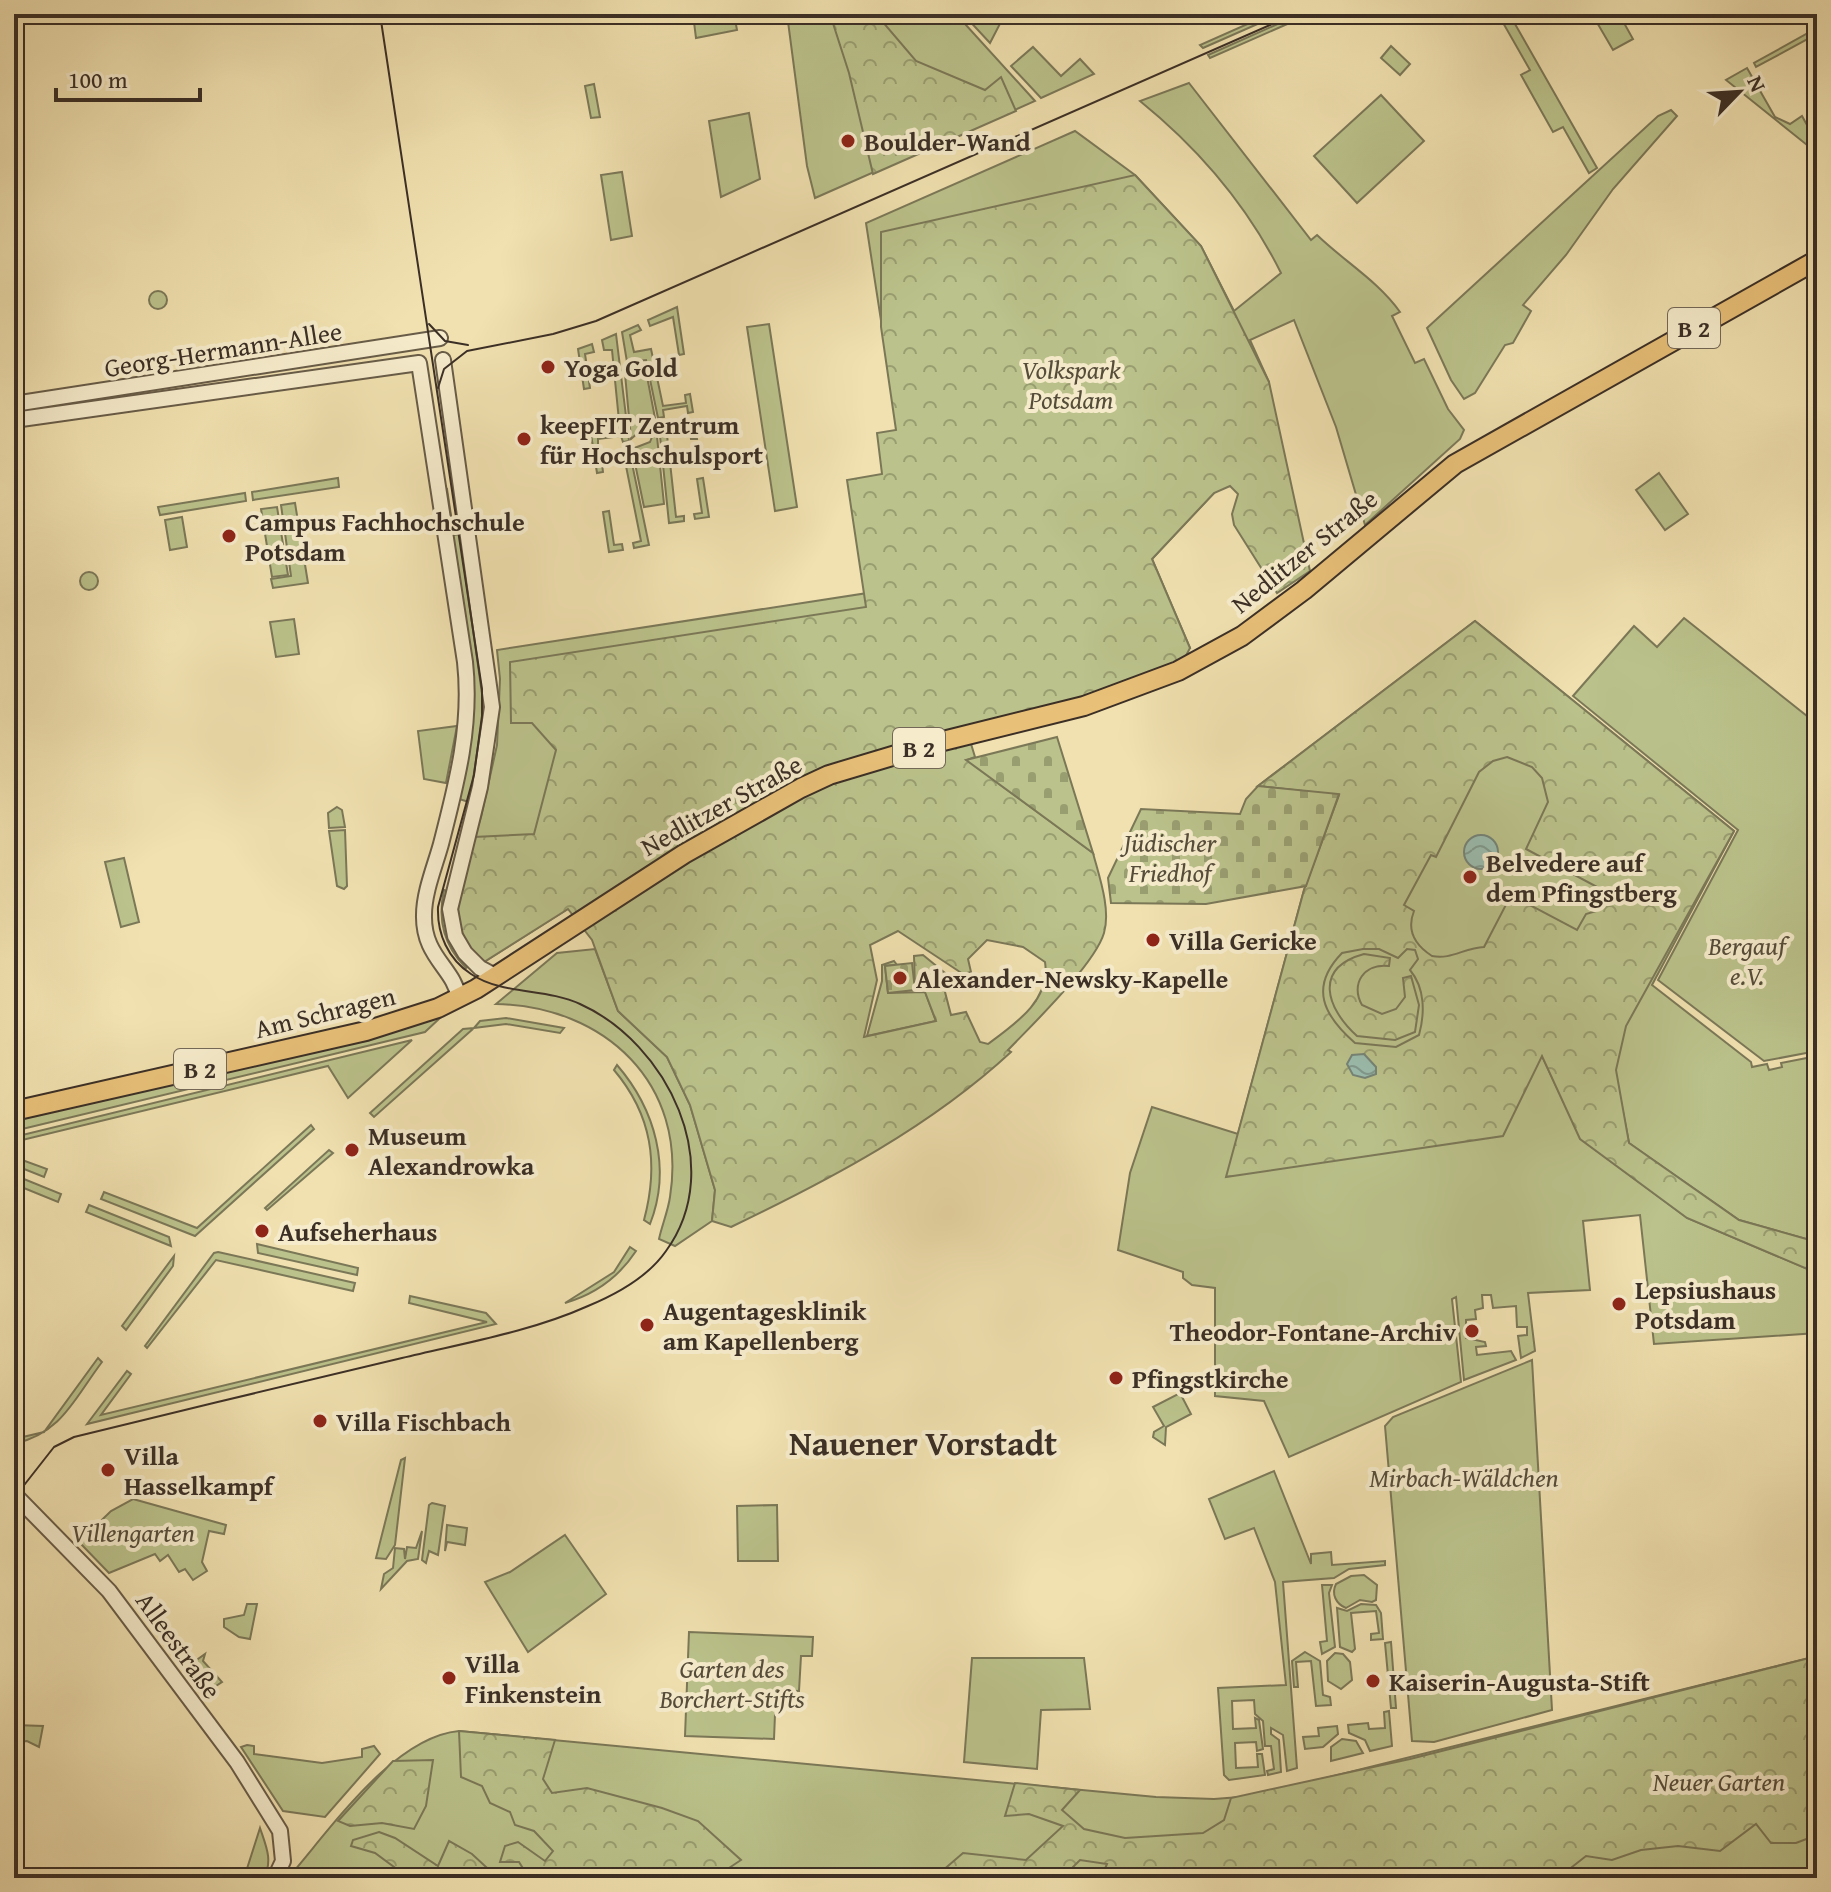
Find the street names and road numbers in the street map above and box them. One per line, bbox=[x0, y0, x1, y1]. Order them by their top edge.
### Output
road number: B 2 bbox=[1668, 308, 1720, 348]
street label: Georg-Hermann-Allee bbox=[101, 311, 345, 387]
street label: Nedlitzer Straße bbox=[1222, 480, 1386, 622]
road number: B 2 bbox=[893, 728, 945, 768]
street label: Nedlitzer Straße bbox=[633, 745, 809, 865]
street label: Am Schragen bbox=[251, 976, 400, 1048]
road number: B 2 bbox=[174, 1049, 226, 1089]
street label: Alleestraße bbox=[127, 1583, 231, 1707]

